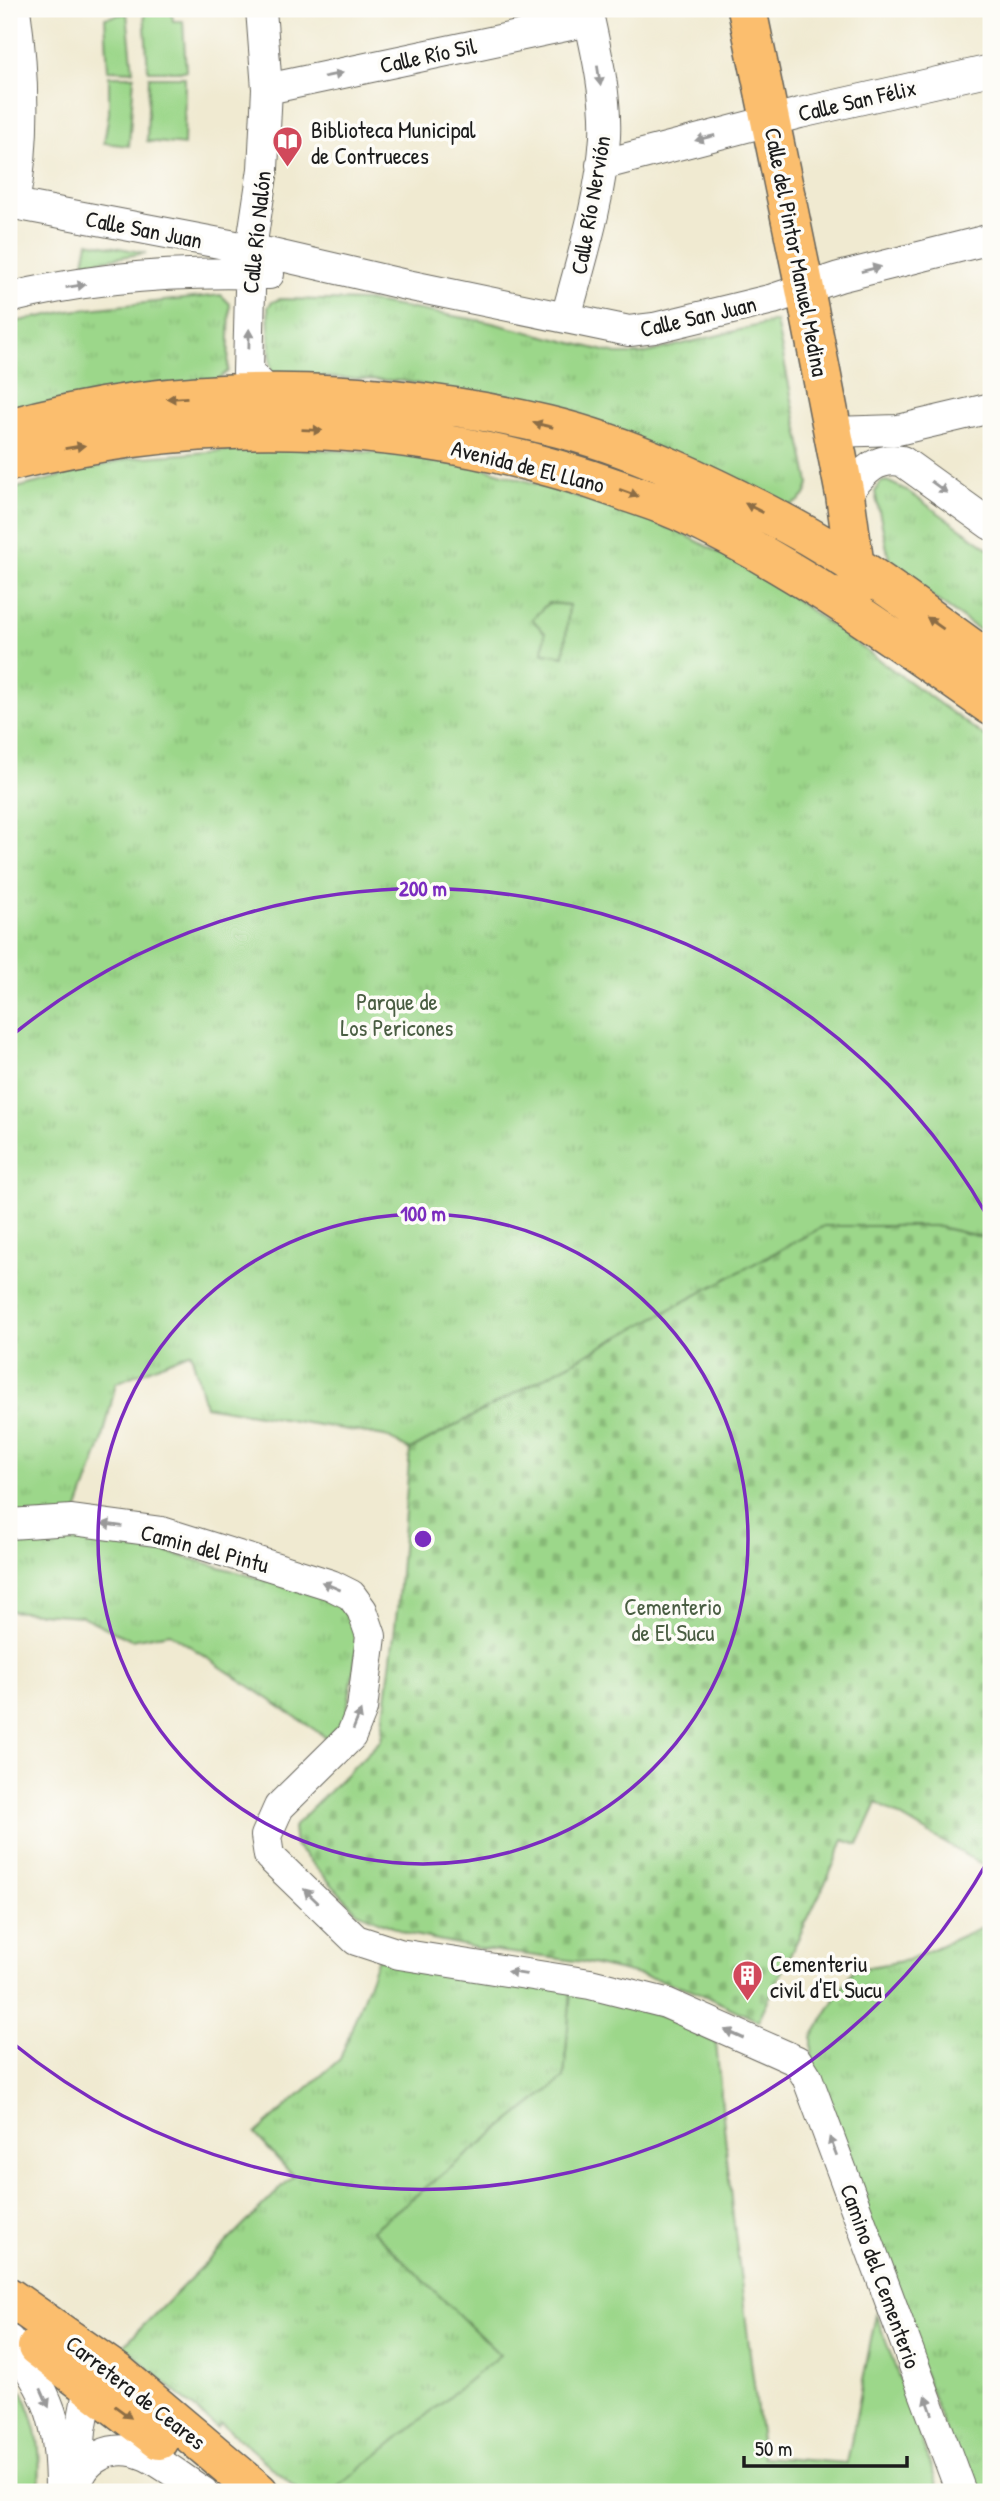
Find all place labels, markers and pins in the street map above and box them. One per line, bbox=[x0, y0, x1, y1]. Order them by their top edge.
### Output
place label: Biblioteca Municipal de Contrueces bbox=[311, 114, 476, 171]
library icon: Biblioteca Municipal de Contrueces bbox=[271, 125, 305, 169]
centre of rings bbox=[411, 1527, 435, 1551]
place label: Cementeriu civil d'El Sucu bbox=[770, 1948, 882, 2005]
building icon: Cementeriu civil d'El Sucu bbox=[730, 1959, 764, 2003]

